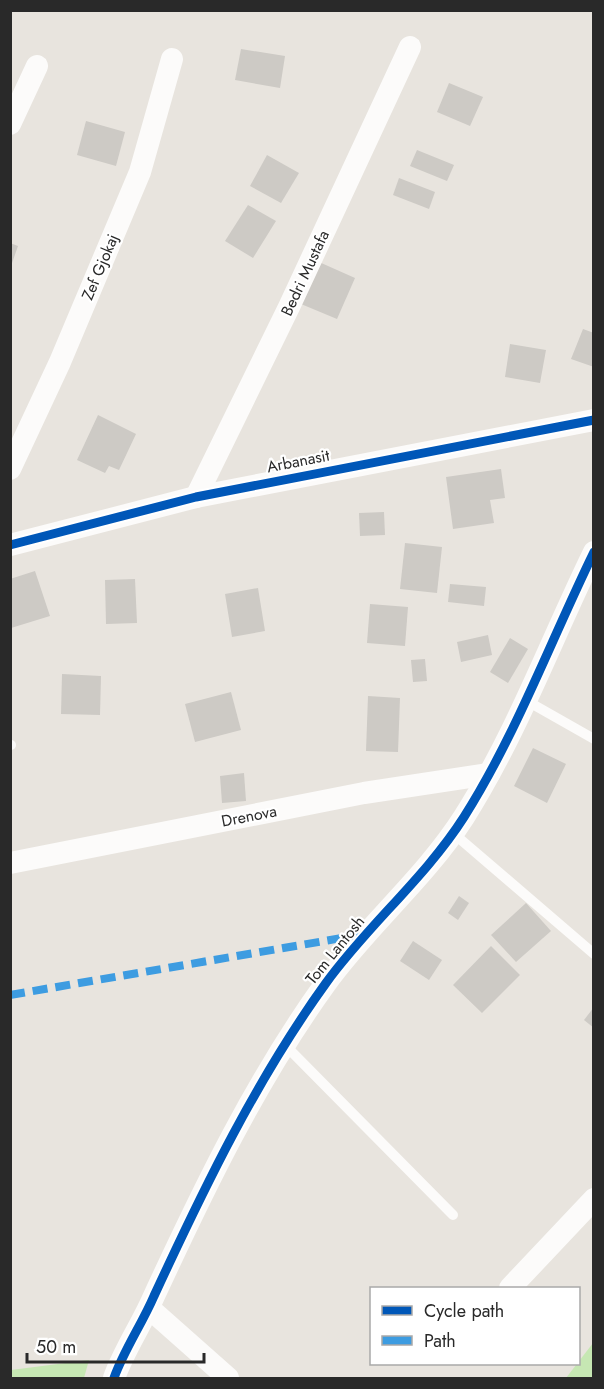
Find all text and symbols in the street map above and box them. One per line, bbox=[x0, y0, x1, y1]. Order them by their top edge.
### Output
street label: Bedri Mustafa bbox=[275, 226, 335, 320]
street label: Zef Gjokaj bbox=[76, 230, 124, 304]
street label: Arbanasit bbox=[265, 444, 331, 478]
street label: Drenova bbox=[219, 799, 279, 833]
street label: Tom Lantosh bbox=[300, 911, 370, 989]
legend bbox=[370, 1287, 580, 1365]
text: Cycle path bbox=[424, 1298, 504, 1324]
scale bar bbox=[27, 1326, 204, 1364]
text: Path bbox=[424, 1328, 456, 1354]
text: 50 m bbox=[36, 1334, 76, 1360]

